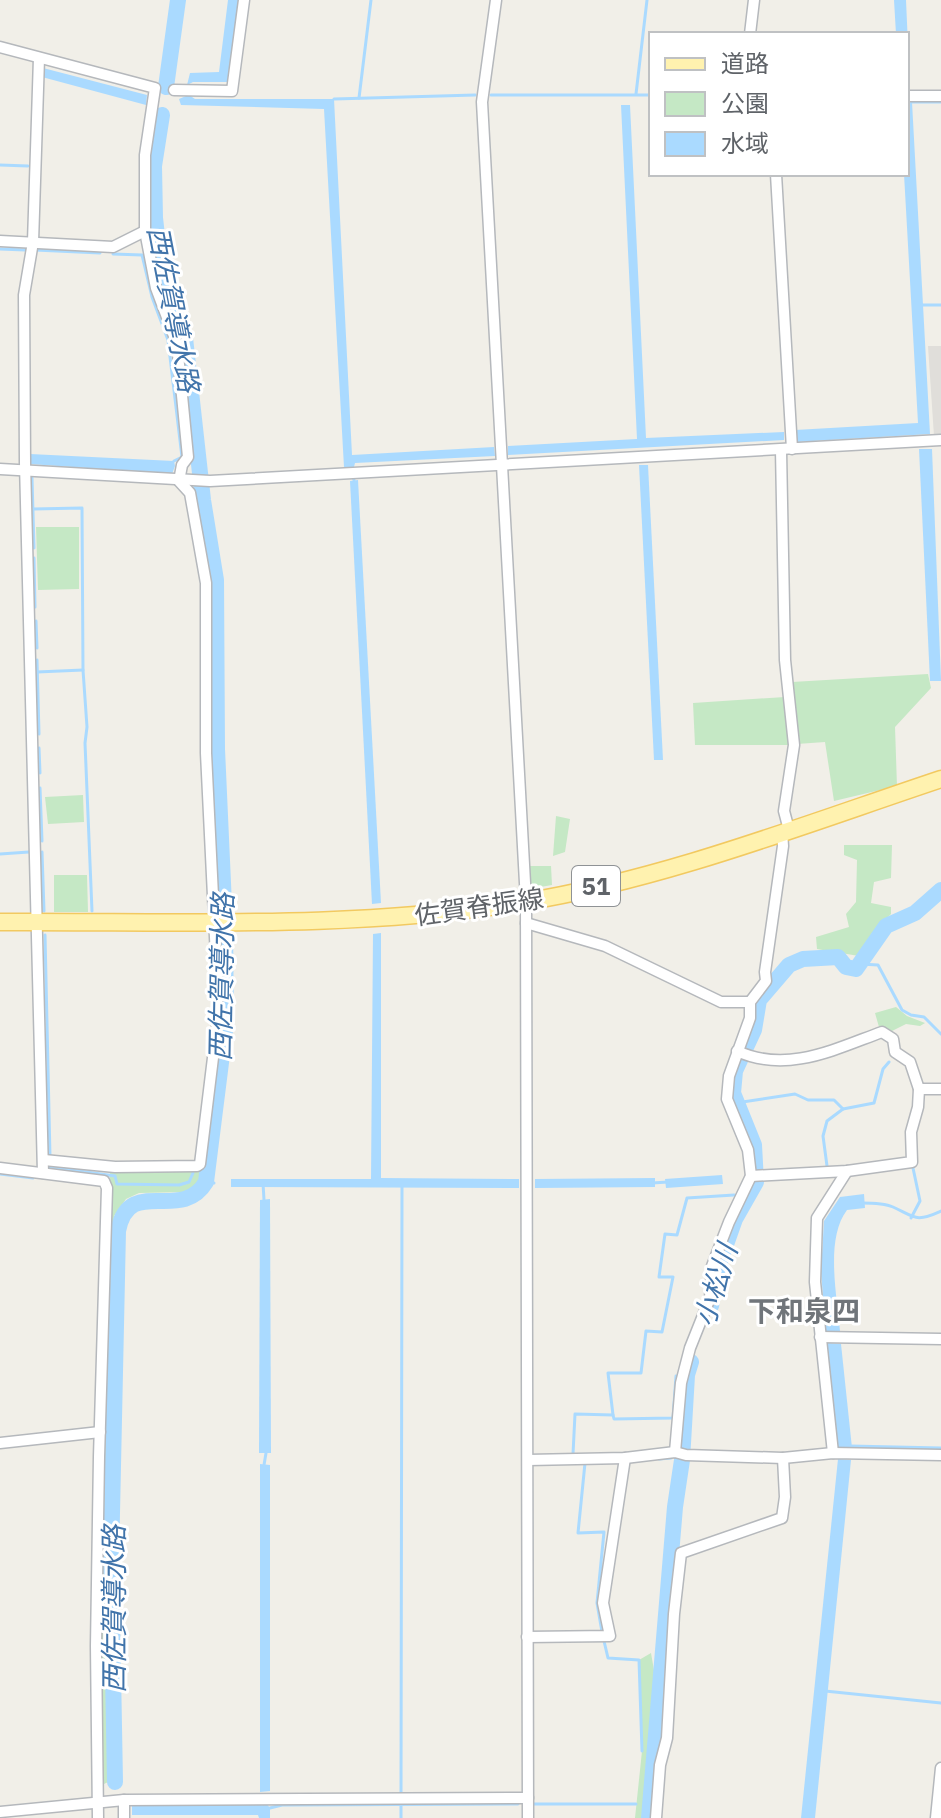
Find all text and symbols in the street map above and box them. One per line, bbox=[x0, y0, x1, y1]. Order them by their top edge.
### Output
legend bbox=[649, 32, 909, 176]
text: 道路 bbox=[721, 47, 769, 79]
text: 公園 bbox=[721, 87, 769, 119]
text: 水域 bbox=[721, 127, 769, 159]
water label: 西佐賀導水路 bbox=[140, 223, 209, 397]
road number: 51 bbox=[572, 866, 620, 906]
street label: 佐賀脊振線 bbox=[412, 880, 546, 932]
water label: 西佐賀導水路 bbox=[201, 891, 241, 1061]
water label: 小松川 bbox=[685, 1237, 746, 1331]
district label: 下和泉四 bbox=[748, 1292, 860, 1329]
water label: 西佐賀導水路 bbox=[95, 1523, 132, 1693]

